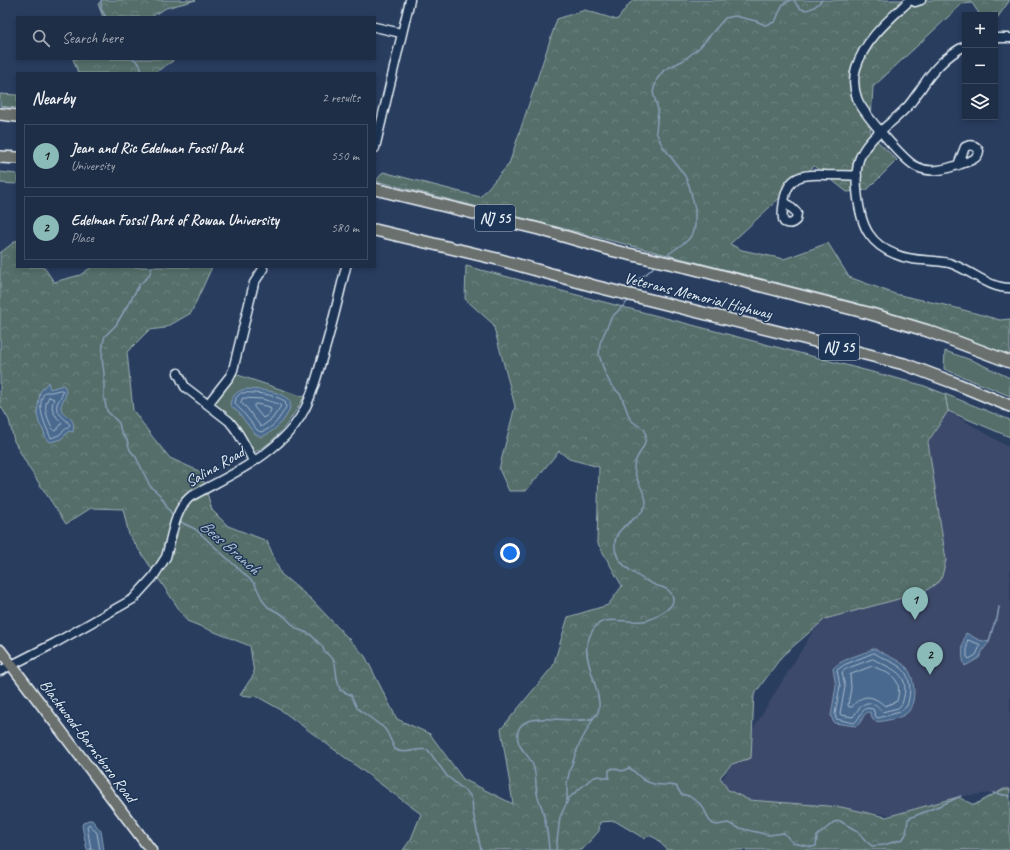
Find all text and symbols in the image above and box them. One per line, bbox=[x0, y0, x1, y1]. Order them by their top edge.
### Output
map controls bbox=[962, 12, 998, 120]
button: + bbox=[962, 12, 998, 48]
search box bbox=[16, 16, 376, 60]
icon: search bbox=[30, 27, 52, 49]
text: Search here bbox=[62, 29, 123, 48]
button: − bbox=[962, 48, 998, 84]
button: layers bbox=[962, 84, 998, 120]
text: Nearby bbox=[32, 88, 75, 109]
text: 2 results bbox=[322, 90, 360, 106]
text: Jean and Ric Edelman Fossil Park bbox=[71, 139, 243, 158]
text: 1 bbox=[43, 148, 49, 164]
text: 550 m bbox=[331, 148, 359, 164]
text: University bbox=[71, 158, 114, 174]
road number: NJ 55 bbox=[475, 205, 515, 231]
text: Edelman Fossil Park of Rowan University bbox=[71, 211, 279, 230]
text: 2 bbox=[43, 220, 49, 236]
text: 580 m bbox=[331, 220, 359, 236]
text: Place bbox=[71, 230, 94, 246]
street label: Veterans Memorial Highway bbox=[622, 268, 775, 324]
road number: NJ 55 bbox=[819, 334, 859, 360]
street label: Salina Road bbox=[182, 441, 250, 492]
water label: Bees Branch bbox=[196, 515, 265, 580]
your location bbox=[500, 543, 520, 563]
pin: 1 bbox=[902, 587, 928, 620]
pin: 2 bbox=[917, 642, 943, 675]
street label: Blackwood-Barnsboro Road bbox=[35, 675, 142, 809]

